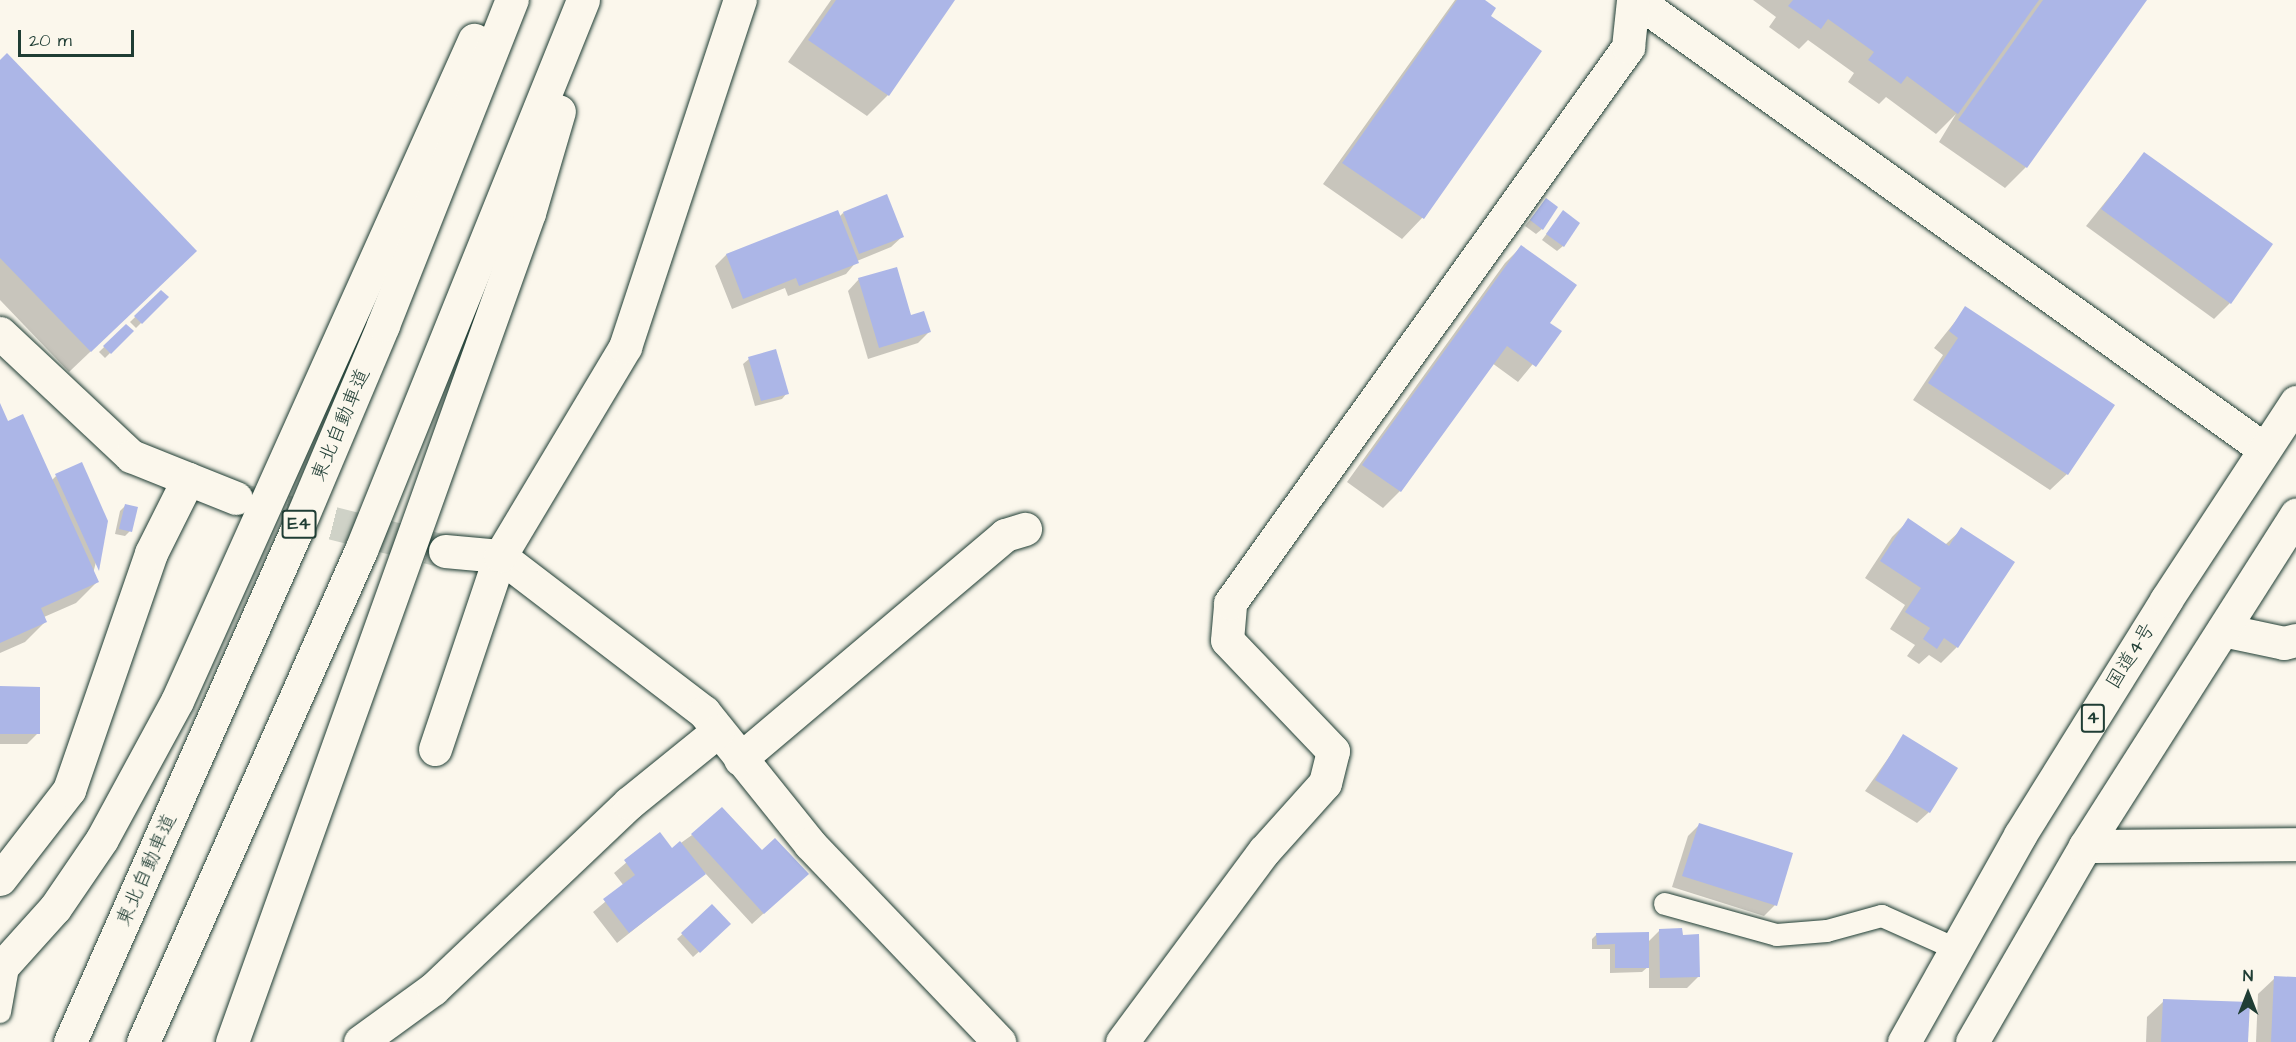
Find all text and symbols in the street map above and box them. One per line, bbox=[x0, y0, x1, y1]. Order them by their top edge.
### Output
scale bar bbox=[21, 18, 136, 56]
text: 20 m bbox=[29, 28, 72, 53]
street label: 東北自動車道 bbox=[307, 365, 375, 485]
road number: E4 bbox=[281, 509, 317, 539]
street label: 国道4号 bbox=[2101, 618, 2161, 694]
road number: 4 bbox=[2080, 703, 2106, 733]
street label: 東北自動車道 bbox=[112, 810, 182, 930]
north arrow bbox=[2218, 964, 2278, 1024]
text: N bbox=[2243, 965, 2253, 987]

